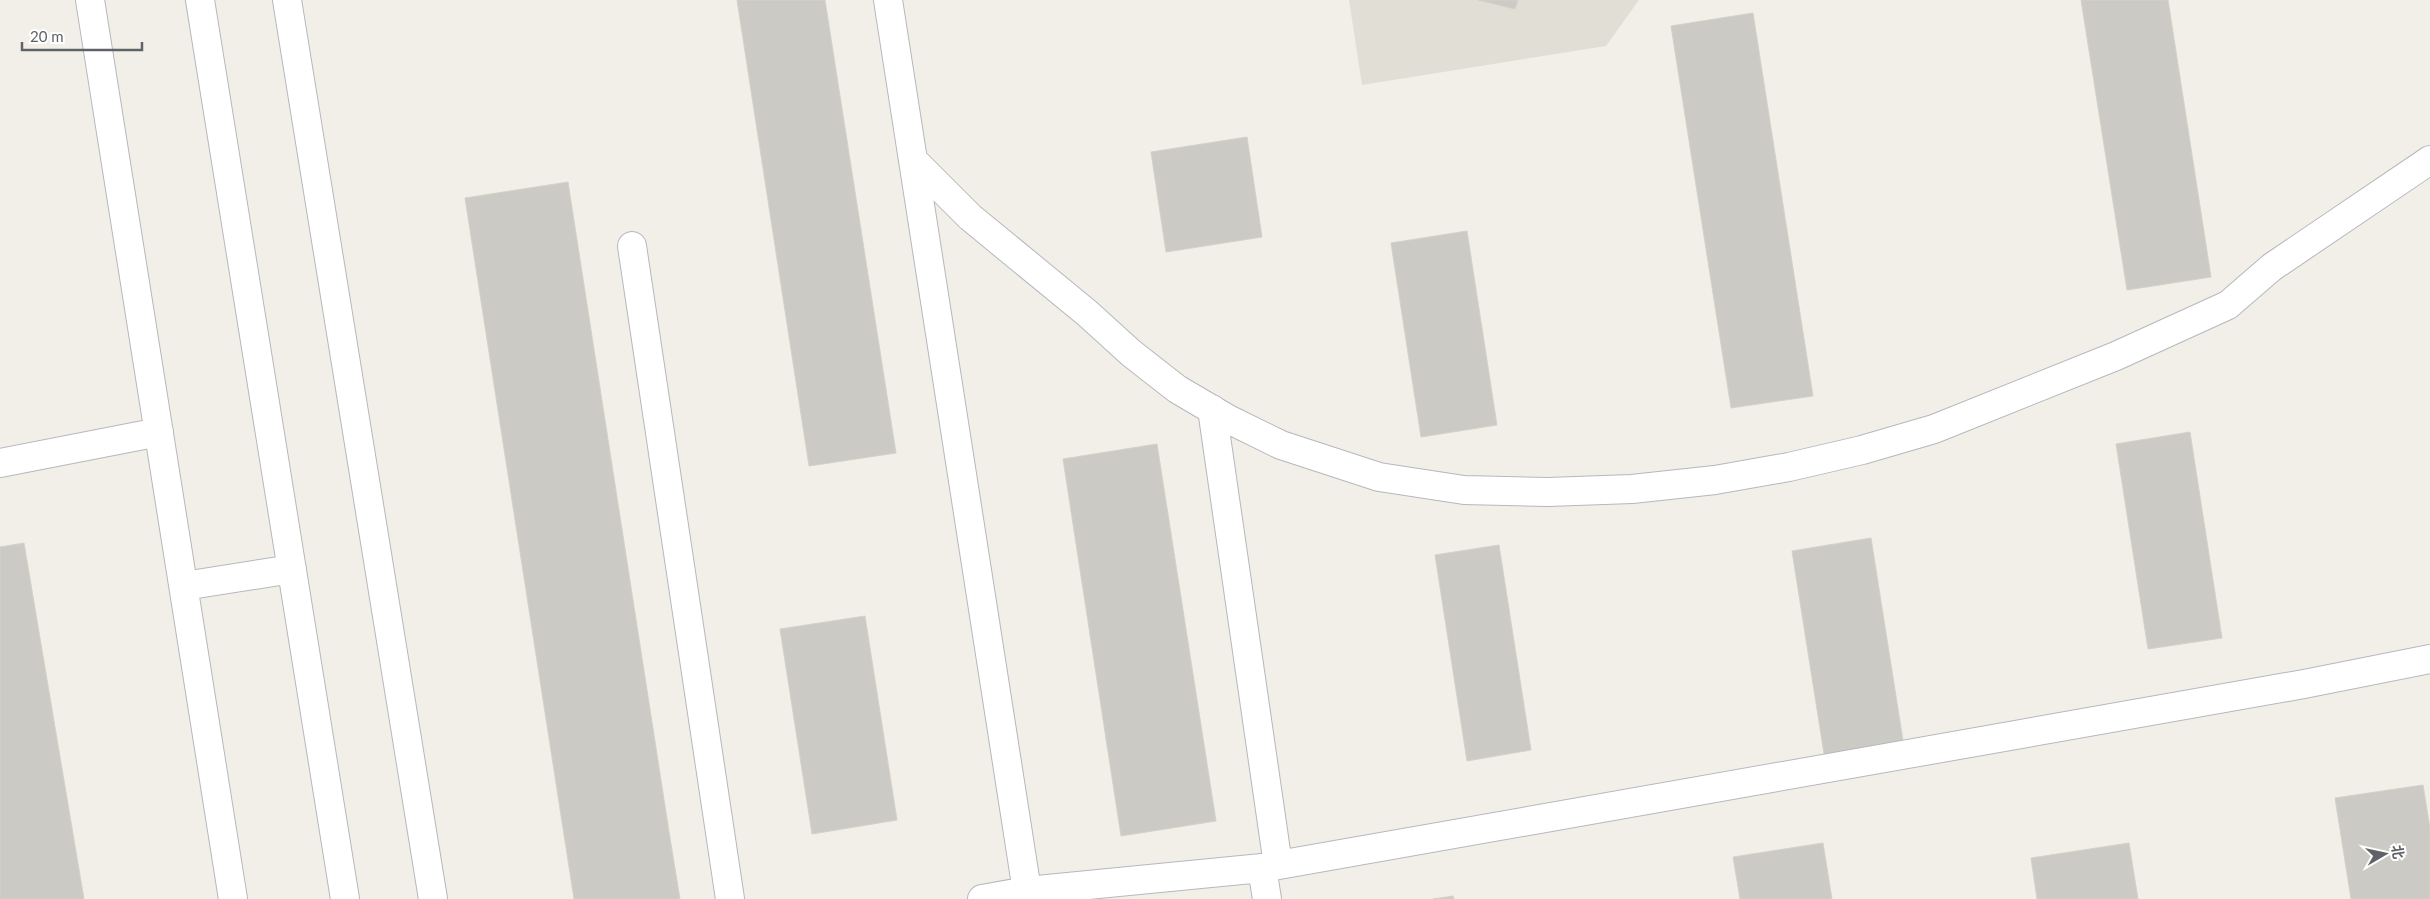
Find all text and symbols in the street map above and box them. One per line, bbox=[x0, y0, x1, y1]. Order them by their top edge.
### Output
scale bar bbox=[22, 20, 142, 52]
text: 20 m bbox=[30, 27, 64, 45]
north arrow bbox=[2360, 829, 2410, 879]
text: 北 bbox=[2389, 844, 2408, 860]

